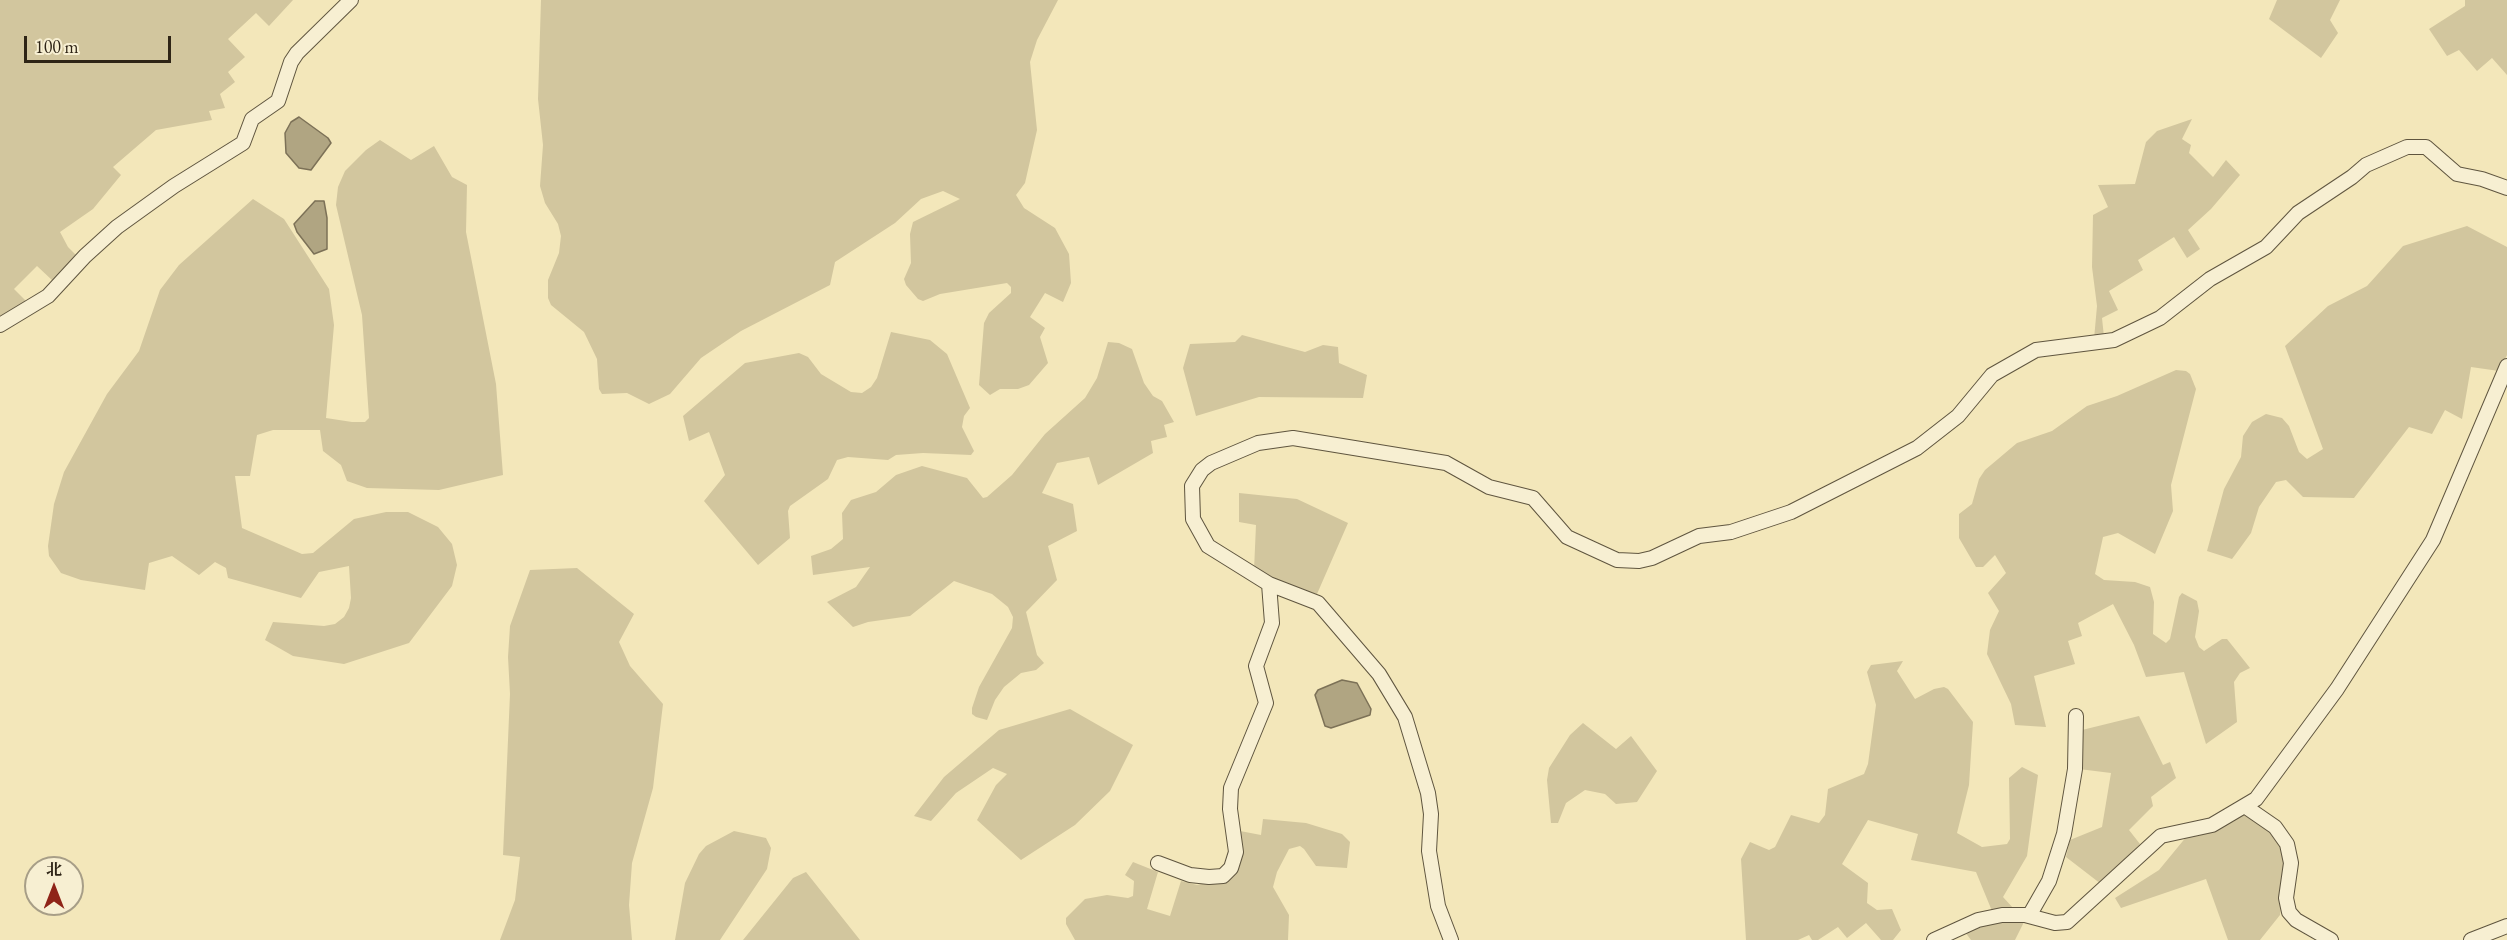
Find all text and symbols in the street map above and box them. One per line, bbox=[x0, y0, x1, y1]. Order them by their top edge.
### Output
scale bar bbox=[27, 24, 174, 62]
text: 100 m bbox=[35, 35, 79, 58]
north arrow bbox=[24, 856, 84, 916]
text: 北 bbox=[46, 859, 62, 880]

